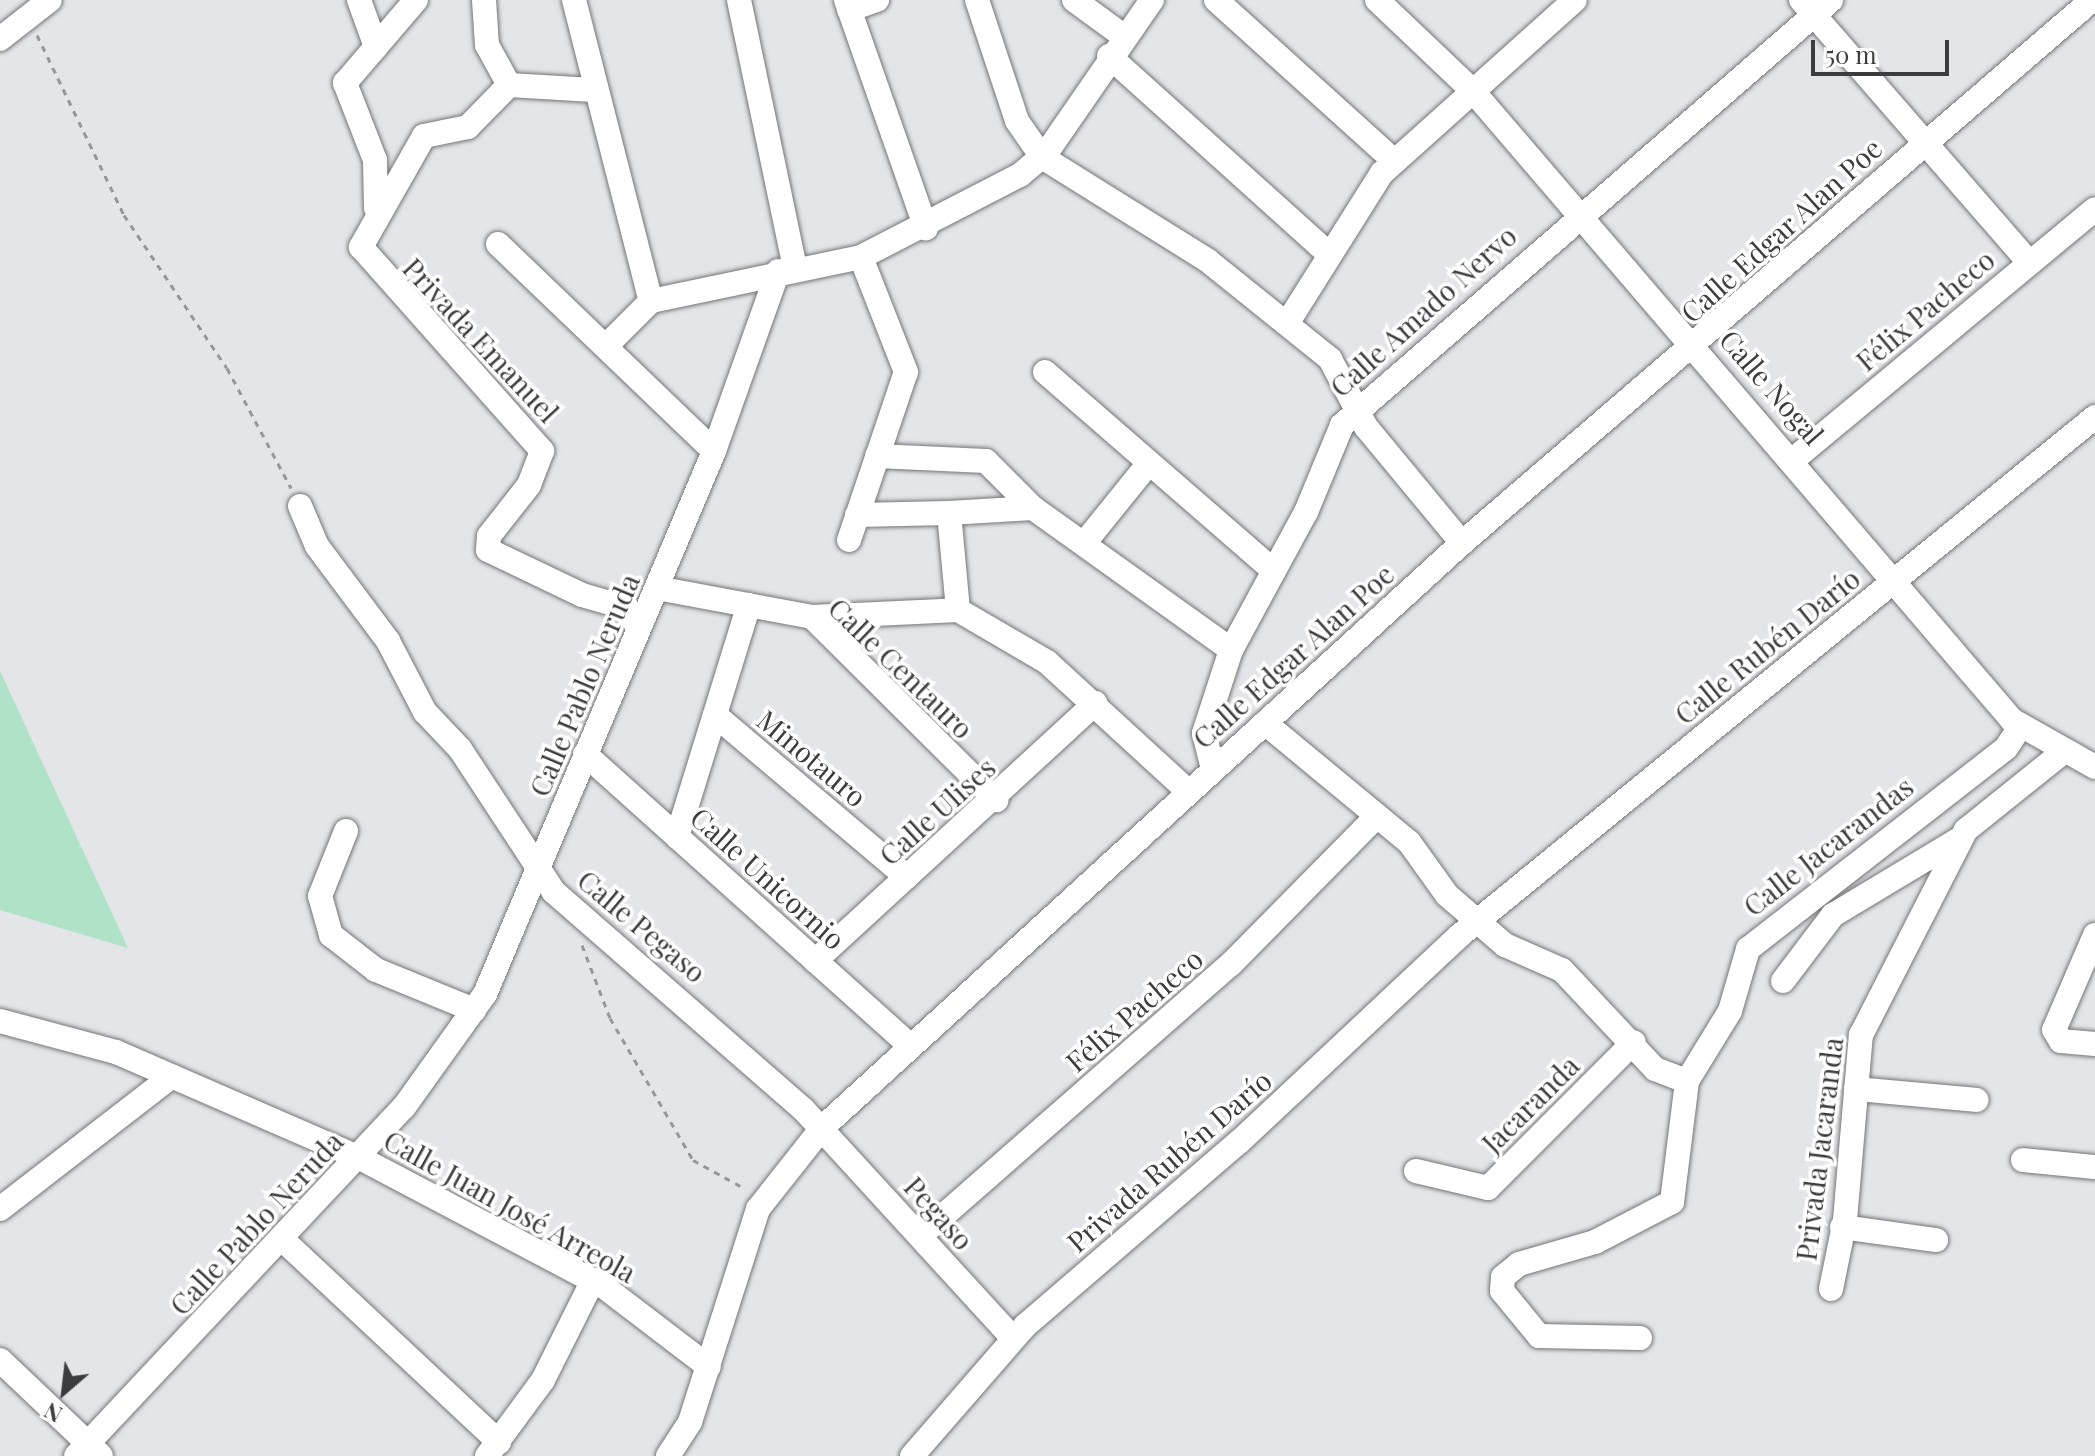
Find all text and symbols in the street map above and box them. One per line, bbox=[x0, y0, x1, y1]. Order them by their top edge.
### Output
scale bar bbox=[1815, 24, 1953, 74]
text: 50 m bbox=[1825, 38, 1877, 70]
street label: Calle Edgar Alan Poe bbox=[1673, 130, 1889, 330]
street label: Calle Amado Nervo bbox=[1323, 218, 1523, 404]
street label: Félix Pacheco bbox=[1849, 242, 2001, 378]
street label: Privada Emanuel bbox=[396, 251, 566, 429]
street label: Calle Nogal bbox=[1713, 323, 1831, 451]
street label: Calle Edgar Alan Poe bbox=[1185, 556, 1401, 756]
street label: Calle Rubén Darío bbox=[1668, 561, 1866, 731]
street label: Calle Pablo Neruda bbox=[522, 569, 646, 801]
street label: Calle Centauro bbox=[822, 591, 980, 745]
street label: Minotauro bbox=[751, 703, 873, 813]
street label: Calle Ulises bbox=[872, 750, 1002, 872]
street label: Calle Jacarandas bbox=[1737, 769, 1919, 923]
street label: Calle Unicornio bbox=[684, 800, 852, 956]
street label: Calle Pegaso bbox=[571, 863, 713, 989]
street label: Félix Pacheco bbox=[1059, 941, 1209, 1079]
street label: Privada Jacaranda bbox=[1789, 1035, 1849, 1263]
street label: Jacaranda bbox=[1475, 1049, 1585, 1159]
street label: Privada Rubén Darío bbox=[1060, 1063, 1278, 1259]
street label: Calle Juan José Arreola bbox=[378, 1123, 642, 1289]
street label: Calle Pablo Neruda bbox=[163, 1124, 349, 1322]
street label: Pegaso bbox=[898, 1170, 980, 1256]
north arrow bbox=[24, 1352, 104, 1432]
text: N bbox=[39, 1396, 67, 1430]

